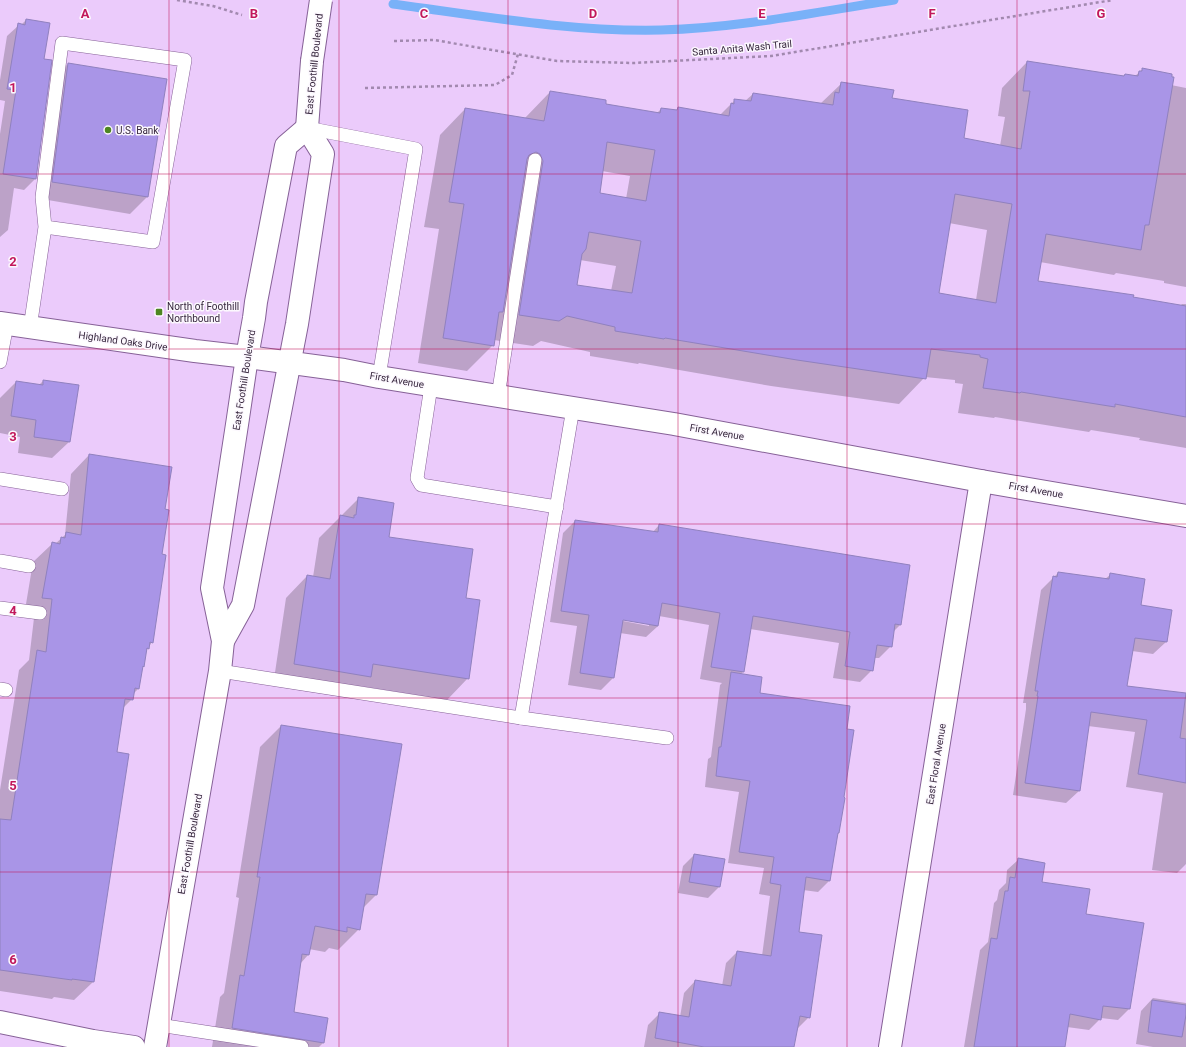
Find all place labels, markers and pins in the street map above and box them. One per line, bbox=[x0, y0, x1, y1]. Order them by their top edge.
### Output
marker: U.S. Bank bbox=[103, 125, 113, 135]
place label: U.S. Bank bbox=[116, 125, 159, 136]
place label: North of Foothill Northbound bbox=[167, 301, 239, 324]
marker: North of Foothill Northbound bbox=[154, 307, 164, 317]

